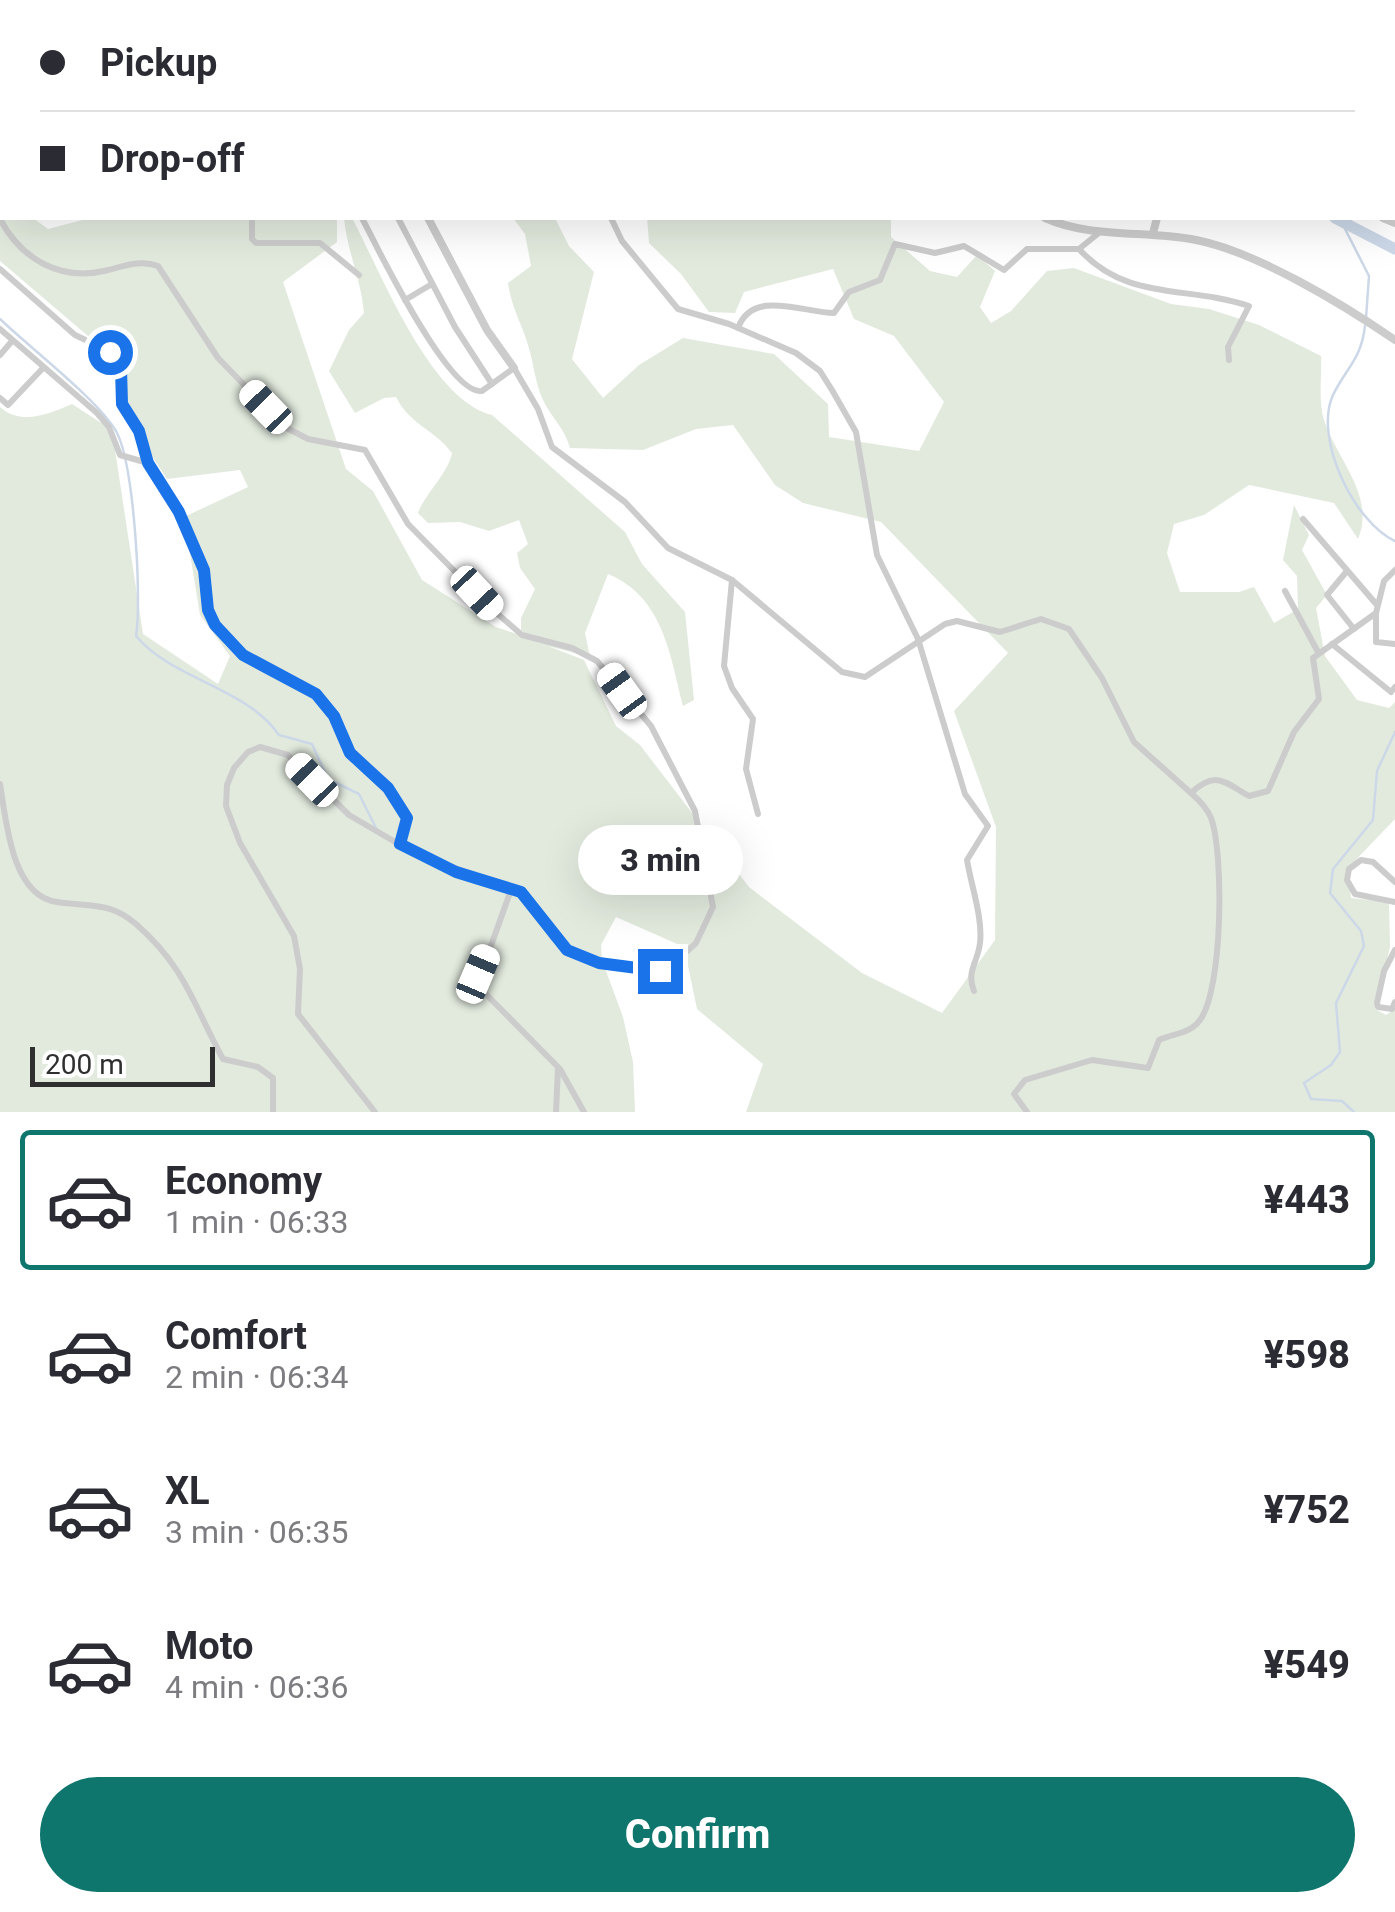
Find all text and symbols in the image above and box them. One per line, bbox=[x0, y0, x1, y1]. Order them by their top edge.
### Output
text: Pickup bbox=[100, 41, 217, 85]
text: Drop-off bbox=[100, 137, 245, 181]
route start bbox=[88, 330, 133, 375]
car bbox=[234, 375, 298, 439]
car bbox=[446, 561, 508, 625]
car bbox=[592, 658, 652, 724]
car bbox=[280, 748, 344, 812]
callout: 3 min bbox=[578, 826, 742, 896]
text: 3 min bbox=[620, 841, 701, 879]
car bbox=[452, 941, 504, 1007]
route end bbox=[638, 949, 683, 994]
scale bar bbox=[30, 1042, 215, 1086]
text: 200 m bbox=[45, 1048, 124, 1081]
icon: car bbox=[45, 1155, 135, 1245]
text: Economy bbox=[165, 1159, 322, 1203]
text: ¥443 bbox=[1264, 1178, 1350, 1222]
text: 1 min · 06:33 bbox=[165, 1203, 348, 1241]
icon: car bbox=[45, 1310, 135, 1400]
text: Comfort bbox=[165, 1314, 307, 1358]
text: ¥598 bbox=[1264, 1333, 1350, 1377]
text: 2 min · 06:34 bbox=[165, 1358, 348, 1396]
icon: car bbox=[45, 1465, 135, 1555]
text: XL bbox=[165, 1469, 210, 1513]
text: ¥752 bbox=[1264, 1488, 1350, 1532]
text: 3 min · 06:35 bbox=[165, 1513, 348, 1551]
icon: car bbox=[45, 1620, 135, 1710]
text: Moto bbox=[165, 1624, 254, 1668]
text: ¥549 bbox=[1264, 1643, 1350, 1687]
text: 4 min · 06:36 bbox=[165, 1668, 348, 1706]
button: Confirm bbox=[40, 1777, 1355, 1892]

